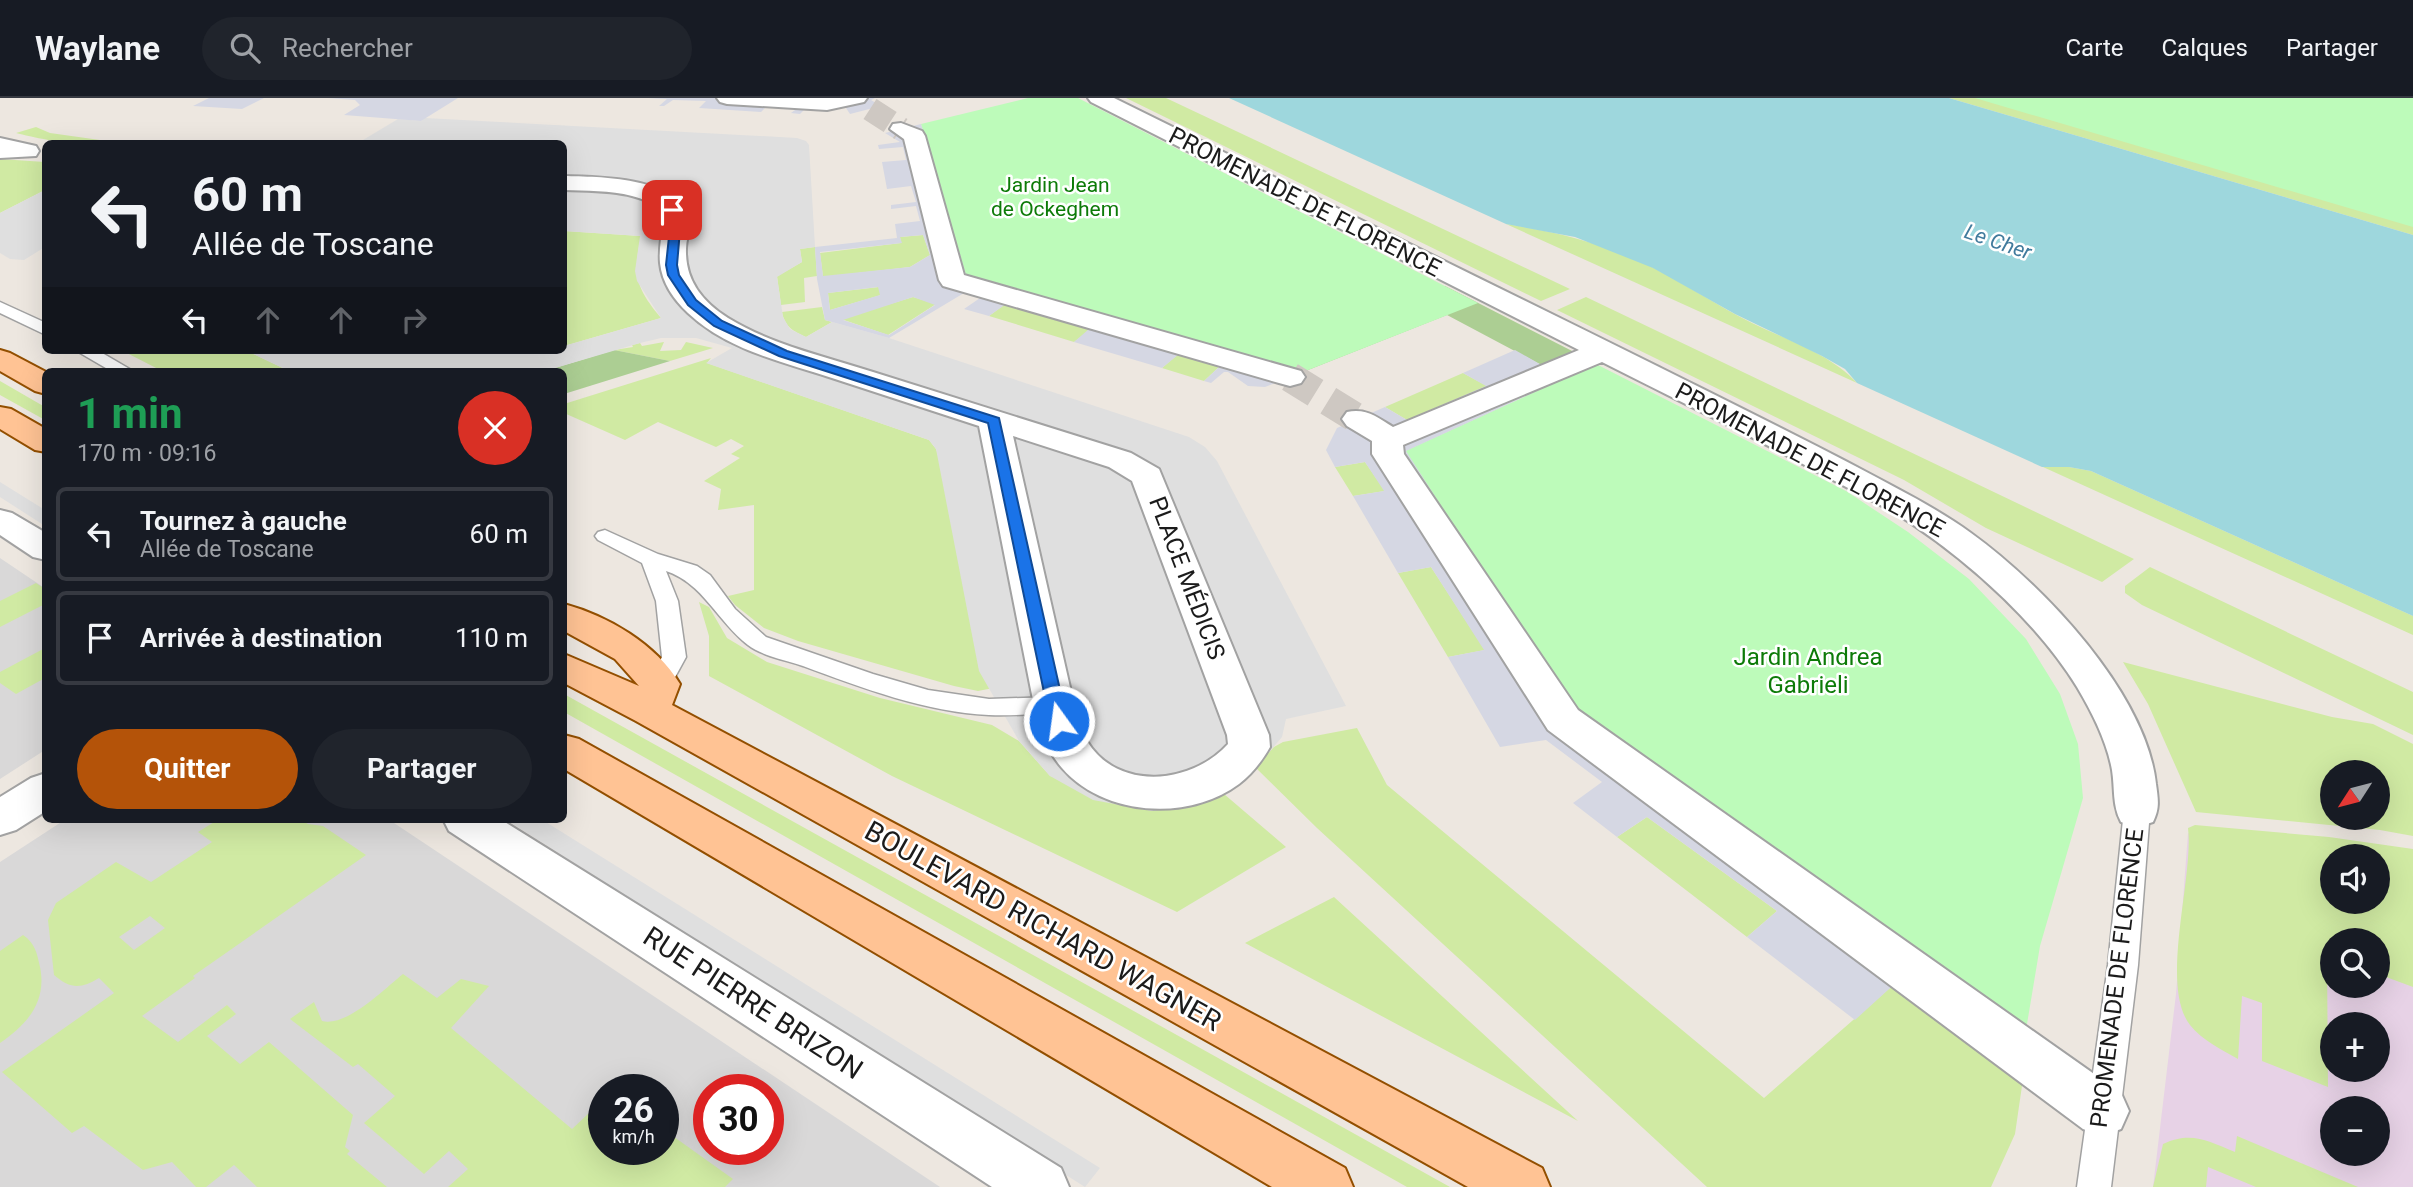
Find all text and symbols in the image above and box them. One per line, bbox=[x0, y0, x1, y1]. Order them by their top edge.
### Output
search box bbox=[202, 17, 692, 80]
text: Waylane bbox=[35, 29, 160, 68]
icon: search bbox=[226, 29, 264, 67]
text: Rechercher bbox=[282, 33, 413, 63]
text: Carte bbox=[2065, 34, 2123, 62]
text: Calques bbox=[2161, 34, 2248, 62]
text: Partager bbox=[2286, 34, 2378, 62]
street label: PROMENADE DE FLORENCE bbox=[1164, 121, 1446, 283]
text: 60 m bbox=[192, 166, 303, 223]
icon: left bbox=[77, 168, 168, 259]
park label: Jardin Jean de Ockeghem bbox=[991, 173, 1119, 221]
pin bbox=[642, 180, 702, 240]
icon: arrive bbox=[653, 191, 691, 229]
water label: Le Cher bbox=[1961, 219, 2036, 265]
text: Allée de Toscane bbox=[192, 225, 434, 263]
icon: left bbox=[176, 301, 214, 339]
icon: ahead bbox=[249, 301, 287, 339]
icon: ahead bbox=[322, 301, 360, 339]
icon: right bbox=[395, 301, 433, 339]
street label: PROMENADE DE FLORENCE bbox=[1670, 377, 1950, 543]
text: 1 min bbox=[77, 389, 183, 438]
button: close bbox=[458, 391, 532, 465]
text: 170 m · 09:16 bbox=[77, 440, 216, 467]
street label: PLACE MÉDICIS bbox=[1143, 493, 1231, 663]
text: Tournez à gauche bbox=[140, 506, 347, 536]
icon: left bbox=[81, 515, 119, 553]
text: 60 m bbox=[470, 519, 528, 549]
text: Allée de Toscane bbox=[140, 536, 314, 563]
icon: arrive bbox=[81, 619, 119, 657]
text: Arrivée à destination bbox=[140, 623, 382, 653]
text: 110 m bbox=[455, 623, 528, 653]
park label: Jardin Andrea Gabrieli bbox=[1734, 643, 1882, 699]
position arrow bbox=[1022, 684, 1096, 758]
button: Quitter bbox=[77, 729, 298, 809]
button: Partager bbox=[312, 729, 532, 809]
north arrow bbox=[2320, 760, 2390, 830]
map controls bbox=[2320, 760, 2390, 1166]
street label: BOULEVARD RICHARD WAGNER bbox=[859, 814, 1227, 1038]
street label: PROMENADE DE FLORENCE bbox=[2085, 827, 2149, 1129]
button: sound bbox=[2320, 844, 2390, 914]
street label: RUE PIERRE BRIZON bbox=[637, 920, 869, 1086]
button: search bbox=[2320, 928, 2390, 998]
button: + bbox=[2320, 1012, 2390, 1082]
speed limit sign: 30 bbox=[693, 1074, 784, 1165]
text: 26 bbox=[613, 1090, 654, 1131]
button: − bbox=[2320, 1096, 2390, 1166]
text: km/h bbox=[612, 1126, 655, 1147]

